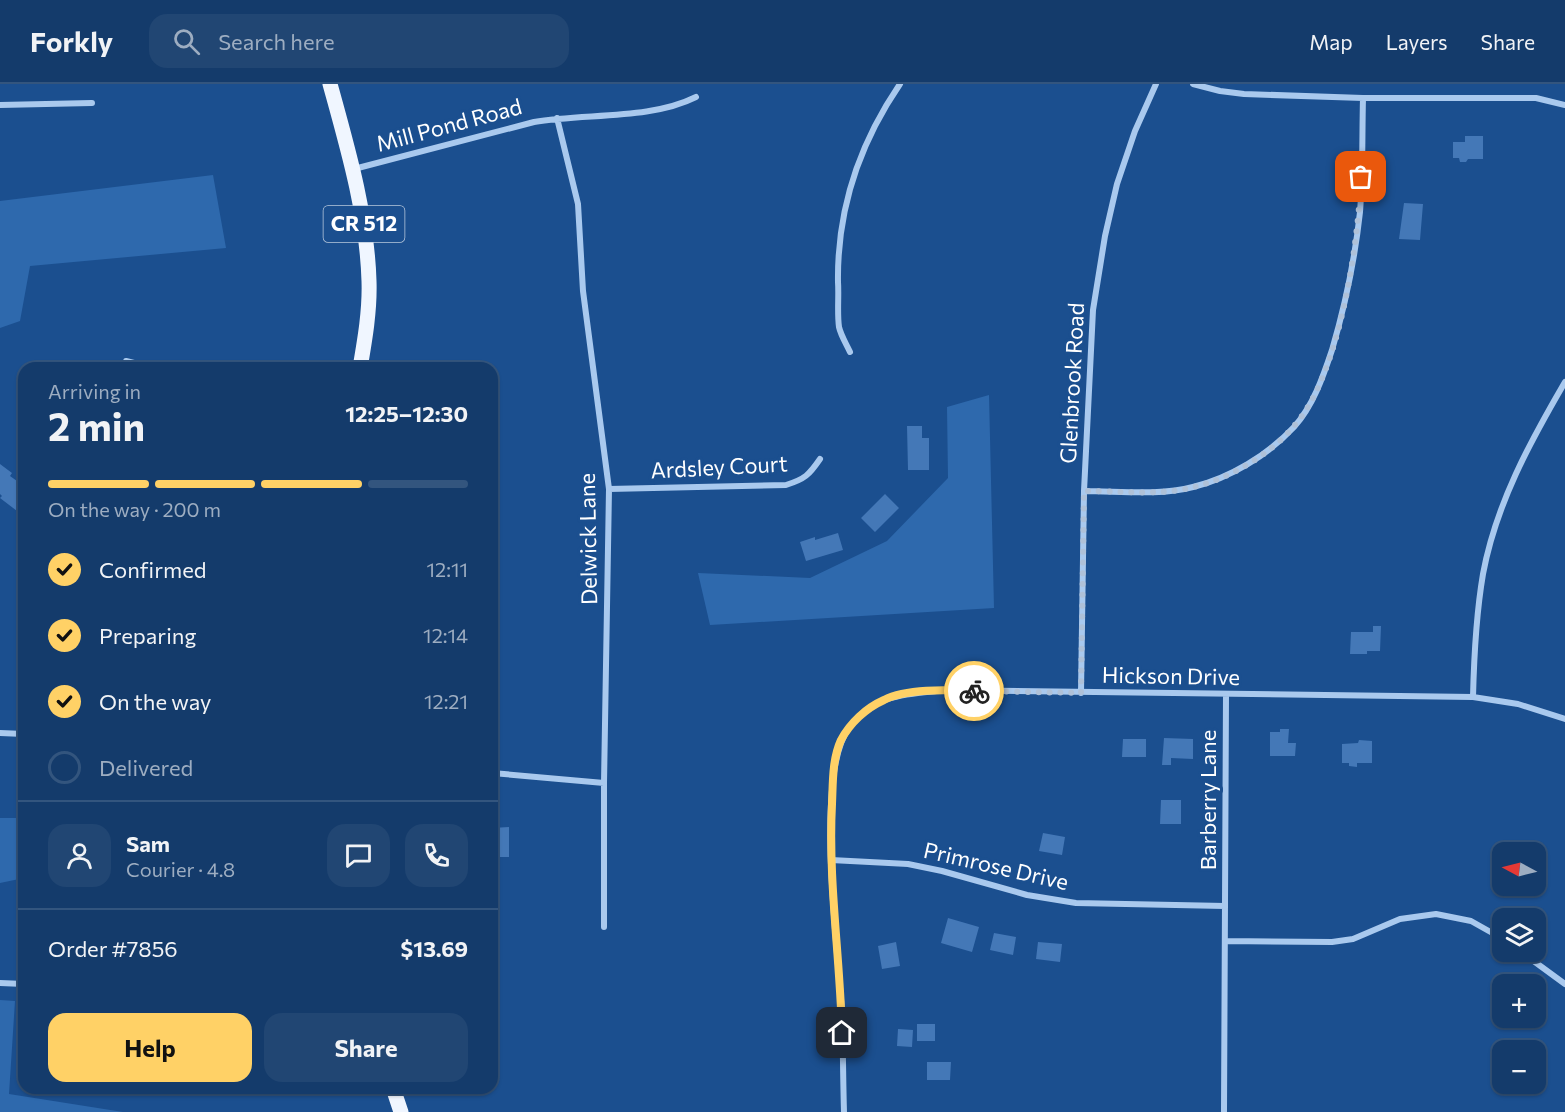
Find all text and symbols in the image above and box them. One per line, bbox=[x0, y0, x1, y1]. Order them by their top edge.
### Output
search box bbox=[149, 14, 569, 68]
text: Forkly bbox=[30, 24, 113, 58]
icon: search bbox=[170, 25, 203, 58]
text: Search here bbox=[218, 28, 335, 55]
text: Map bbox=[1309, 29, 1353, 54]
text: Layers bbox=[1386, 29, 1448, 54]
text: Share bbox=[1481, 29, 1535, 54]
street label: Mill Pond Road bbox=[373, 92, 525, 157]
pin bbox=[1335, 151, 1386, 202]
icon: bag bbox=[1344, 160, 1377, 193]
road number: CR 512 bbox=[324, 206, 404, 242]
street label: Glenbrook Road bbox=[1054, 302, 1089, 464]
text: Arriving in bbox=[48, 379, 141, 403]
text: 12:25–12:30 bbox=[345, 400, 468, 427]
text: 2 min bbox=[48, 401, 145, 449]
street label: Ardsley Court bbox=[650, 449, 788, 484]
street label: Delwick Lane bbox=[573, 473, 602, 605]
text: On the way · 200 m bbox=[48, 497, 221, 521]
icon: check bbox=[48, 553, 81, 586]
text: Confirmed bbox=[99, 556, 206, 583]
text: 12:11 bbox=[427, 557, 468, 581]
icon: check bbox=[48, 619, 81, 652]
text: Preparing bbox=[99, 622, 196, 649]
text: 12:14 bbox=[423, 623, 468, 647]
courier bbox=[944, 661, 1004, 721]
street label: Hickson Drive bbox=[1102, 661, 1240, 690]
icon: bike bbox=[958, 675, 991, 708]
icon: check bbox=[48, 685, 81, 718]
text: On the way bbox=[99, 688, 211, 715]
text: 12:21 bbox=[424, 689, 468, 713]
street label: Barberry Lane bbox=[1194, 730, 1221, 870]
text: Delivered bbox=[99, 754, 193, 781]
button: person bbox=[48, 824, 111, 887]
button: chat bbox=[327, 824, 390, 887]
button: phone bbox=[405, 824, 468, 887]
text: Sam bbox=[126, 830, 170, 857]
street label: Primrose Drive bbox=[921, 836, 1071, 895]
north arrow bbox=[1492, 842, 1546, 896]
map controls bbox=[1492, 842, 1546, 1094]
text: Courier · 4.8 bbox=[126, 857, 235, 881]
button: layers bbox=[1492, 908, 1546, 962]
text: Order #7856 bbox=[48, 935, 178, 962]
text: $13.69 bbox=[401, 935, 468, 962]
button: + bbox=[1492, 974, 1546, 1028]
pin bbox=[816, 1007, 867, 1058]
button: Help bbox=[48, 1013, 252, 1082]
button: Share bbox=[264, 1013, 468, 1082]
icon: home bbox=[825, 1016, 858, 1049]
button: − bbox=[1492, 1040, 1546, 1094]

